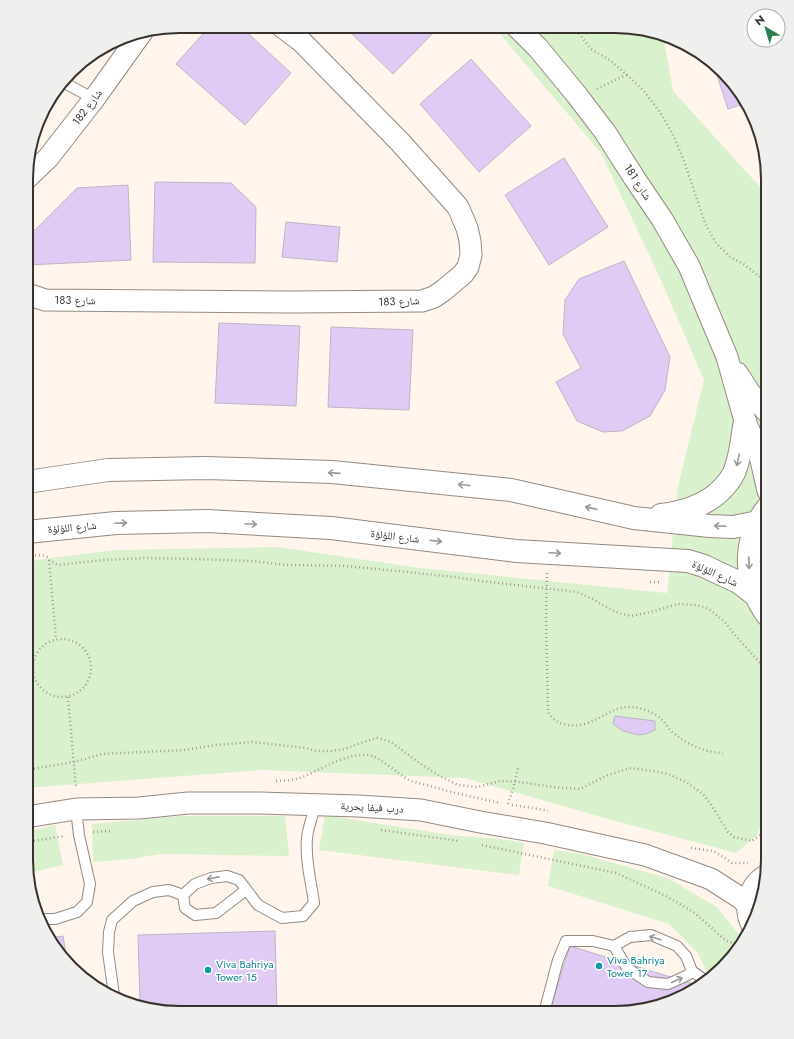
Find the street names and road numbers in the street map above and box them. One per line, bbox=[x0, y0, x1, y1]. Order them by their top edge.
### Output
street label: شارع 182 bbox=[68, 86, 106, 128]
street label: شارع 181 bbox=[620, 161, 656, 203]
street label: شارع 183 bbox=[54, 292, 96, 308]
street label: شارع 183 bbox=[378, 292, 420, 310]
street label: شارع اللؤلؤة bbox=[47, 517, 97, 537]
street label: شارع اللؤلؤة bbox=[370, 525, 420, 547]
street label: شارع اللؤلؤة bbox=[689, 556, 741, 590]
street label: درب فيفا بحرية bbox=[340, 797, 404, 817]

